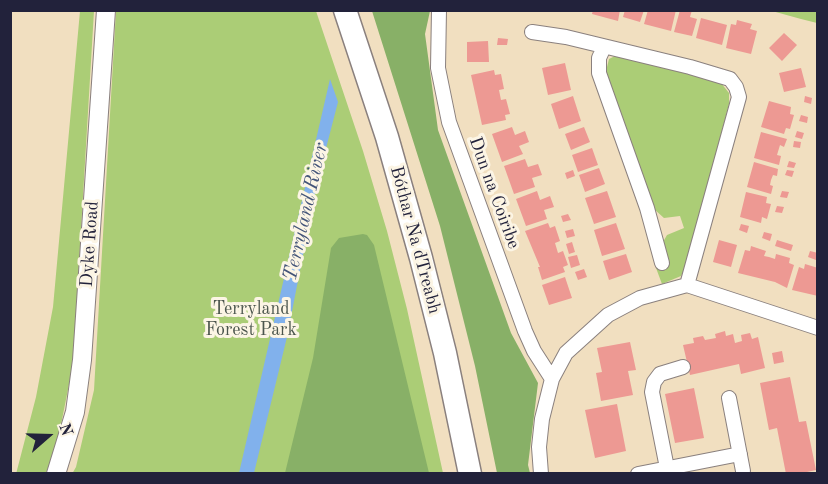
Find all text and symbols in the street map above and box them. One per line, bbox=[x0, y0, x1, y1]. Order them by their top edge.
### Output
street label: Dun na Coiribe bbox=[464, 134, 524, 252]
water label: Terryland River bbox=[278, 141, 334, 283]
street label: Bóthar Na dTreabh bbox=[385, 164, 445, 316]
street label: Dyke Road bbox=[76, 200, 104, 288]
park label: Terryland Forest Park bbox=[205, 298, 297, 340]
north arrow bbox=[18, 406, 78, 466]
text: N bbox=[55, 421, 75, 438]

